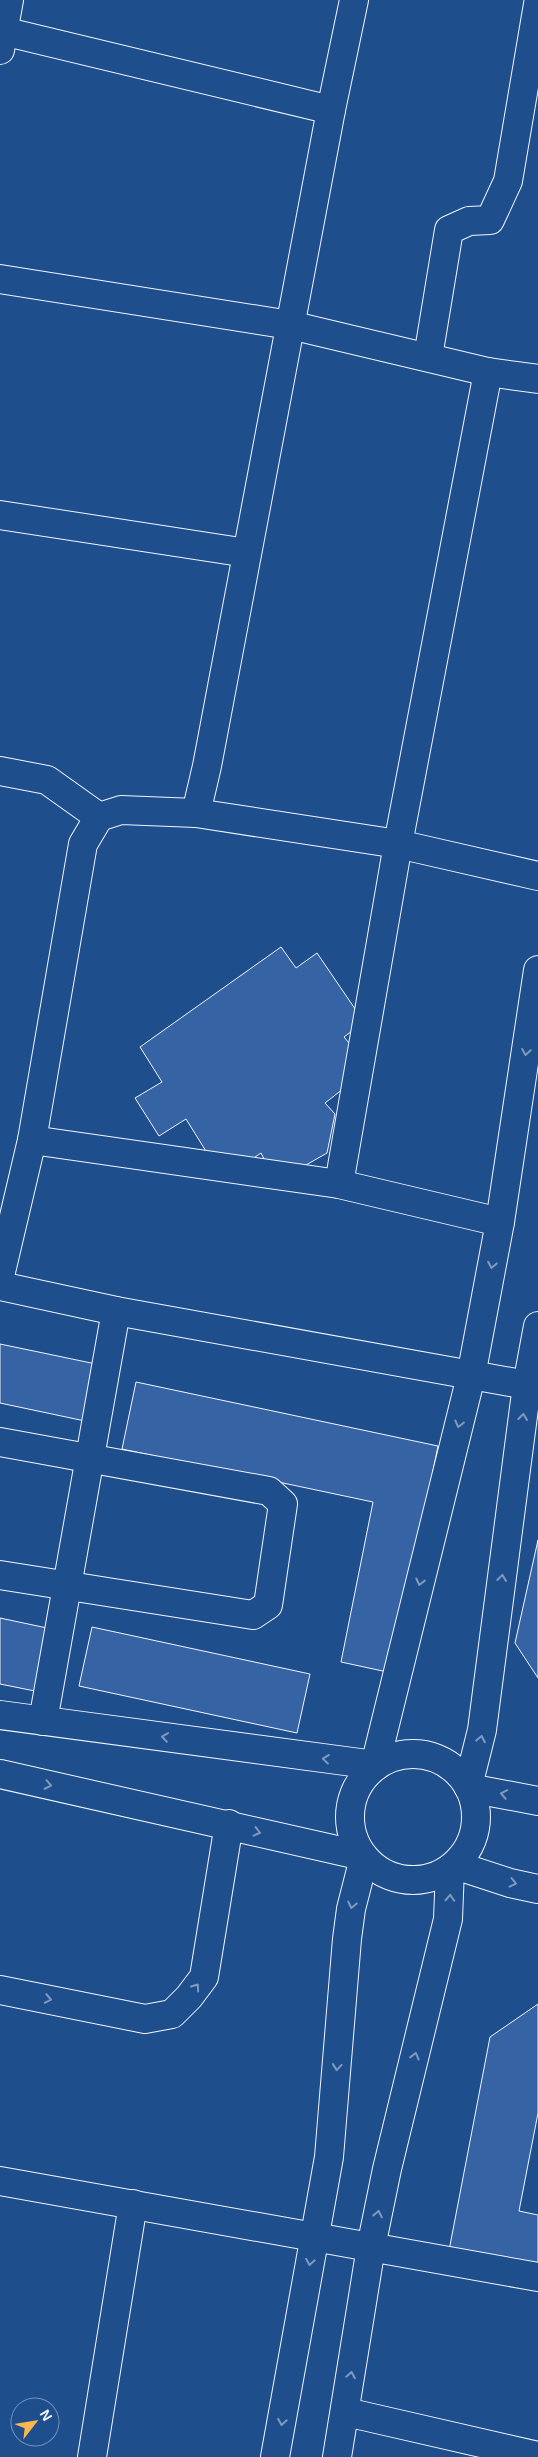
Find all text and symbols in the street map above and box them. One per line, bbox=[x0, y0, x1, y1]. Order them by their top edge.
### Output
one-way arrow bbox=[521, 1048, 531, 1057]
one-way arrow bbox=[487, 1260, 498, 1269]
one-way arrow bbox=[517, 1412, 528, 1420]
one-way arrow bbox=[454, 1419, 465, 1428]
one-way arrow bbox=[496, 1573, 507, 1581]
one-way arrow bbox=[415, 1577, 426, 1586]
one-way arrow bbox=[161, 1732, 169, 1743]
one-way arrow bbox=[475, 1734, 485, 1743]
one-way arrow bbox=[322, 1754, 330, 1765]
one-way arrow bbox=[43, 1779, 52, 1789]
one-way arrow bbox=[499, 1789, 508, 1800]
one-way arrow bbox=[253, 1826, 261, 1836]
one-way arrow bbox=[508, 1877, 517, 1888]
one-way arrow bbox=[444, 1893, 455, 1901]
one-way arrow bbox=[348, 1901, 358, 1910]
one-way arrow bbox=[190, 1984, 199, 1993]
one-way arrow bbox=[43, 1994, 52, 2004]
one-way arrow bbox=[409, 2053, 419, 2061]
one-way arrow bbox=[332, 2063, 343, 2071]
one-way arrow bbox=[372, 2210, 382, 2219]
one-way arrow bbox=[306, 2258, 316, 2267]
one-way arrow bbox=[346, 2370, 356, 2379]
north arrow bbox=[10, 2397, 60, 2447]
text: N bbox=[37, 2407, 56, 2424]
one-way arrow bbox=[277, 2418, 287, 2427]

